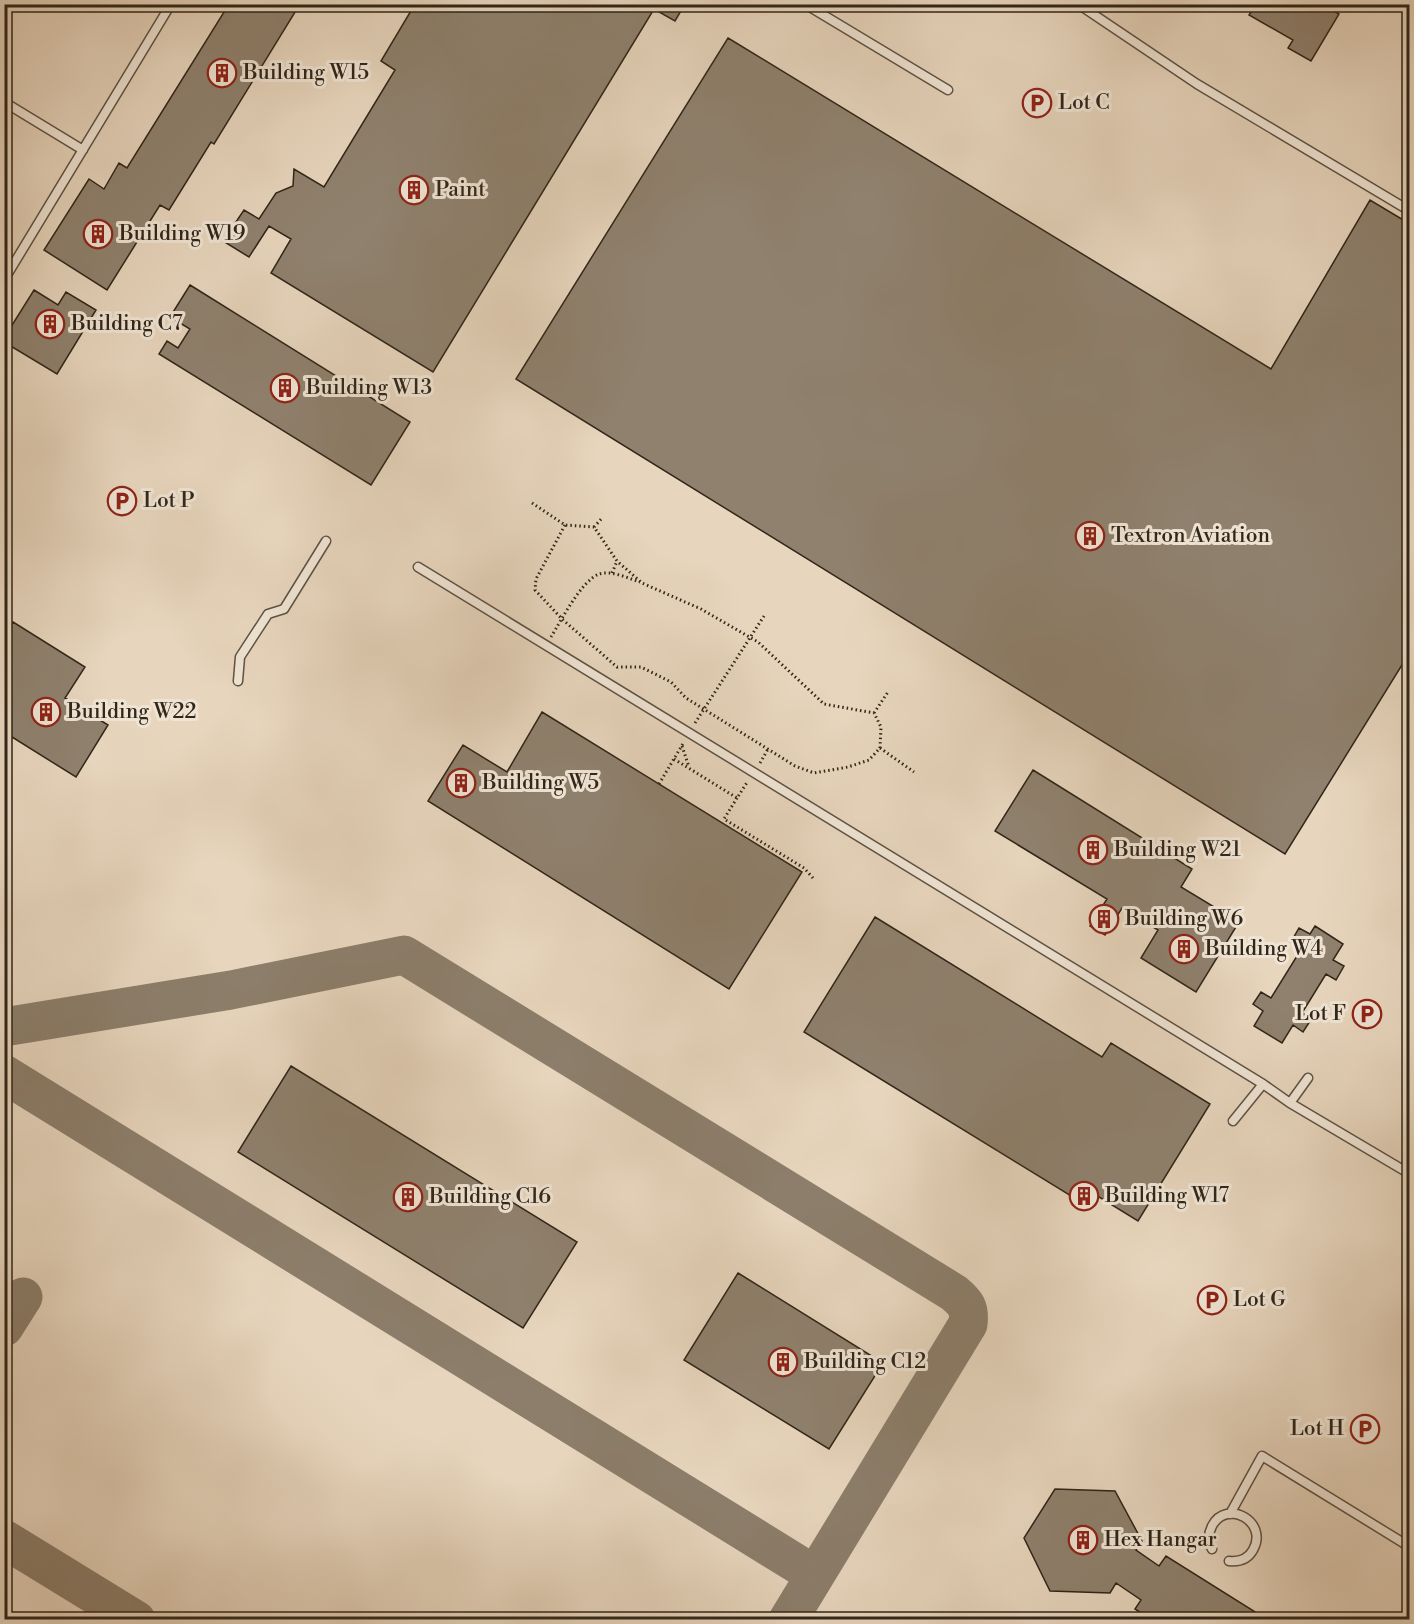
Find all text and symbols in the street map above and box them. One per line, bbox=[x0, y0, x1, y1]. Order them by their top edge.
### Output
building icon: Building W15 bbox=[206, 57, 238, 89]
place label: Building W15 bbox=[242, 60, 369, 86]
parking icon: Lot C bbox=[1021, 87, 1053, 119]
place label: Lot C bbox=[1058, 90, 1110, 116]
building icon: Paint bbox=[398, 174, 430, 206]
place label: Paint bbox=[435, 177, 486, 203]
building icon: Building W19 bbox=[82, 218, 114, 250]
place label: Building W19 bbox=[118, 221, 246, 247]
building icon: Building C7 bbox=[34, 308, 66, 340]
place label: Building C7 bbox=[70, 311, 183, 337]
building icon: Building W13 bbox=[269, 372, 301, 404]
place label: Building W13 bbox=[305, 375, 432, 401]
parking icon: Lot P bbox=[106, 485, 138, 517]
place label: Lot P bbox=[143, 488, 195, 514]
building icon: Textron Aviation bbox=[1074, 520, 1106, 552]
place label: Textron Aviation bbox=[1111, 523, 1270, 549]
building icon: Building W22 bbox=[30, 696, 62, 728]
place label: Building W22 bbox=[66, 699, 196, 725]
building icon: Building W5 bbox=[445, 767, 477, 799]
place label: Building W5 bbox=[481, 770, 599, 796]
building icon: Building W21 bbox=[1077, 834, 1109, 866]
place label: Building W21 bbox=[1113, 837, 1241, 863]
building icon: Building W6 bbox=[1088, 903, 1120, 935]
place label: Building W6 bbox=[1124, 906, 1244, 932]
building icon: Building W4 bbox=[1168, 933, 1200, 965]
place label: Building W4 bbox=[1204, 936, 1323, 962]
parking icon: Lot F bbox=[1351, 998, 1383, 1030]
place label: Lot F bbox=[1295, 1001, 1346, 1027]
building icon: Building W17 bbox=[1068, 1180, 1100, 1212]
building icon: Building C16 bbox=[392, 1181, 424, 1213]
place label: Building W17 bbox=[1104, 1183, 1229, 1209]
place label: Building C16 bbox=[428, 1184, 551, 1210]
parking icon: Lot G bbox=[1196, 1284, 1228, 1316]
place label: Lot G bbox=[1233, 1287, 1286, 1313]
building icon: Building C12 bbox=[767, 1346, 799, 1378]
place label: Building C12 bbox=[803, 1349, 926, 1375]
parking icon: Lot H bbox=[1349, 1413, 1381, 1445]
place label: Lot H bbox=[1290, 1416, 1344, 1442]
building icon: Hex Hangar bbox=[1067, 1524, 1099, 1556]
place label: Hex Hangar bbox=[1104, 1527, 1217, 1553]

